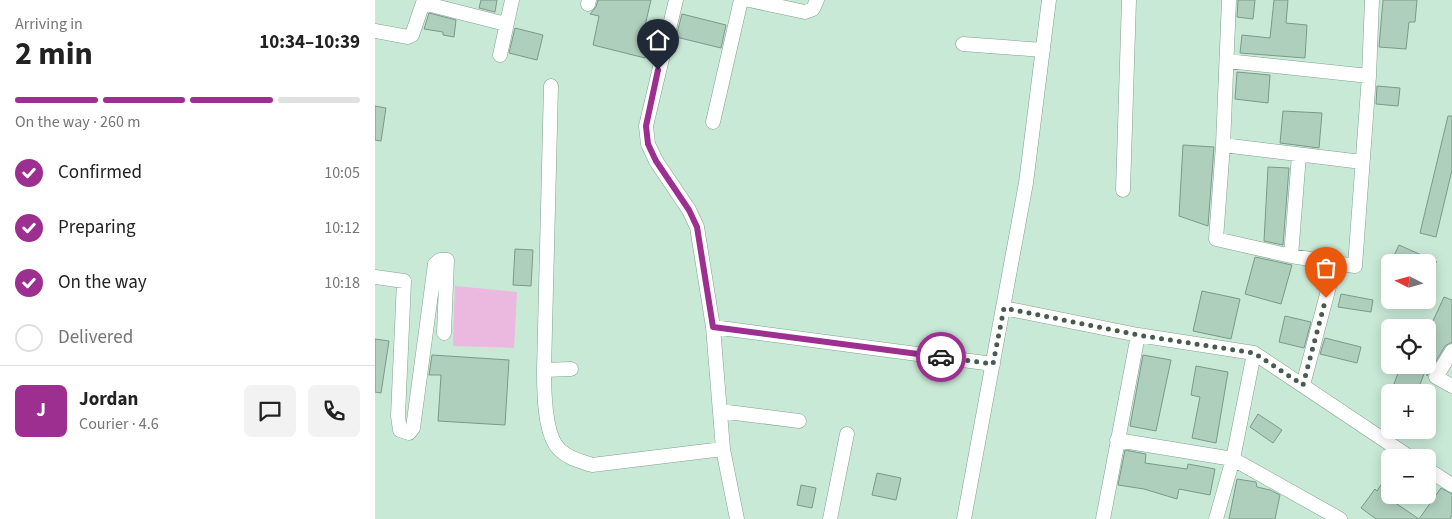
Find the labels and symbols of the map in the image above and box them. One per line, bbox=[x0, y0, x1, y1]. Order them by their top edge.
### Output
pin bbox=[637, 19, 679, 70]
pin bbox=[1305, 247, 1347, 298]
north arrow bbox=[1381, 254, 1436, 309]
courier bbox=[916, 332, 966, 382]

